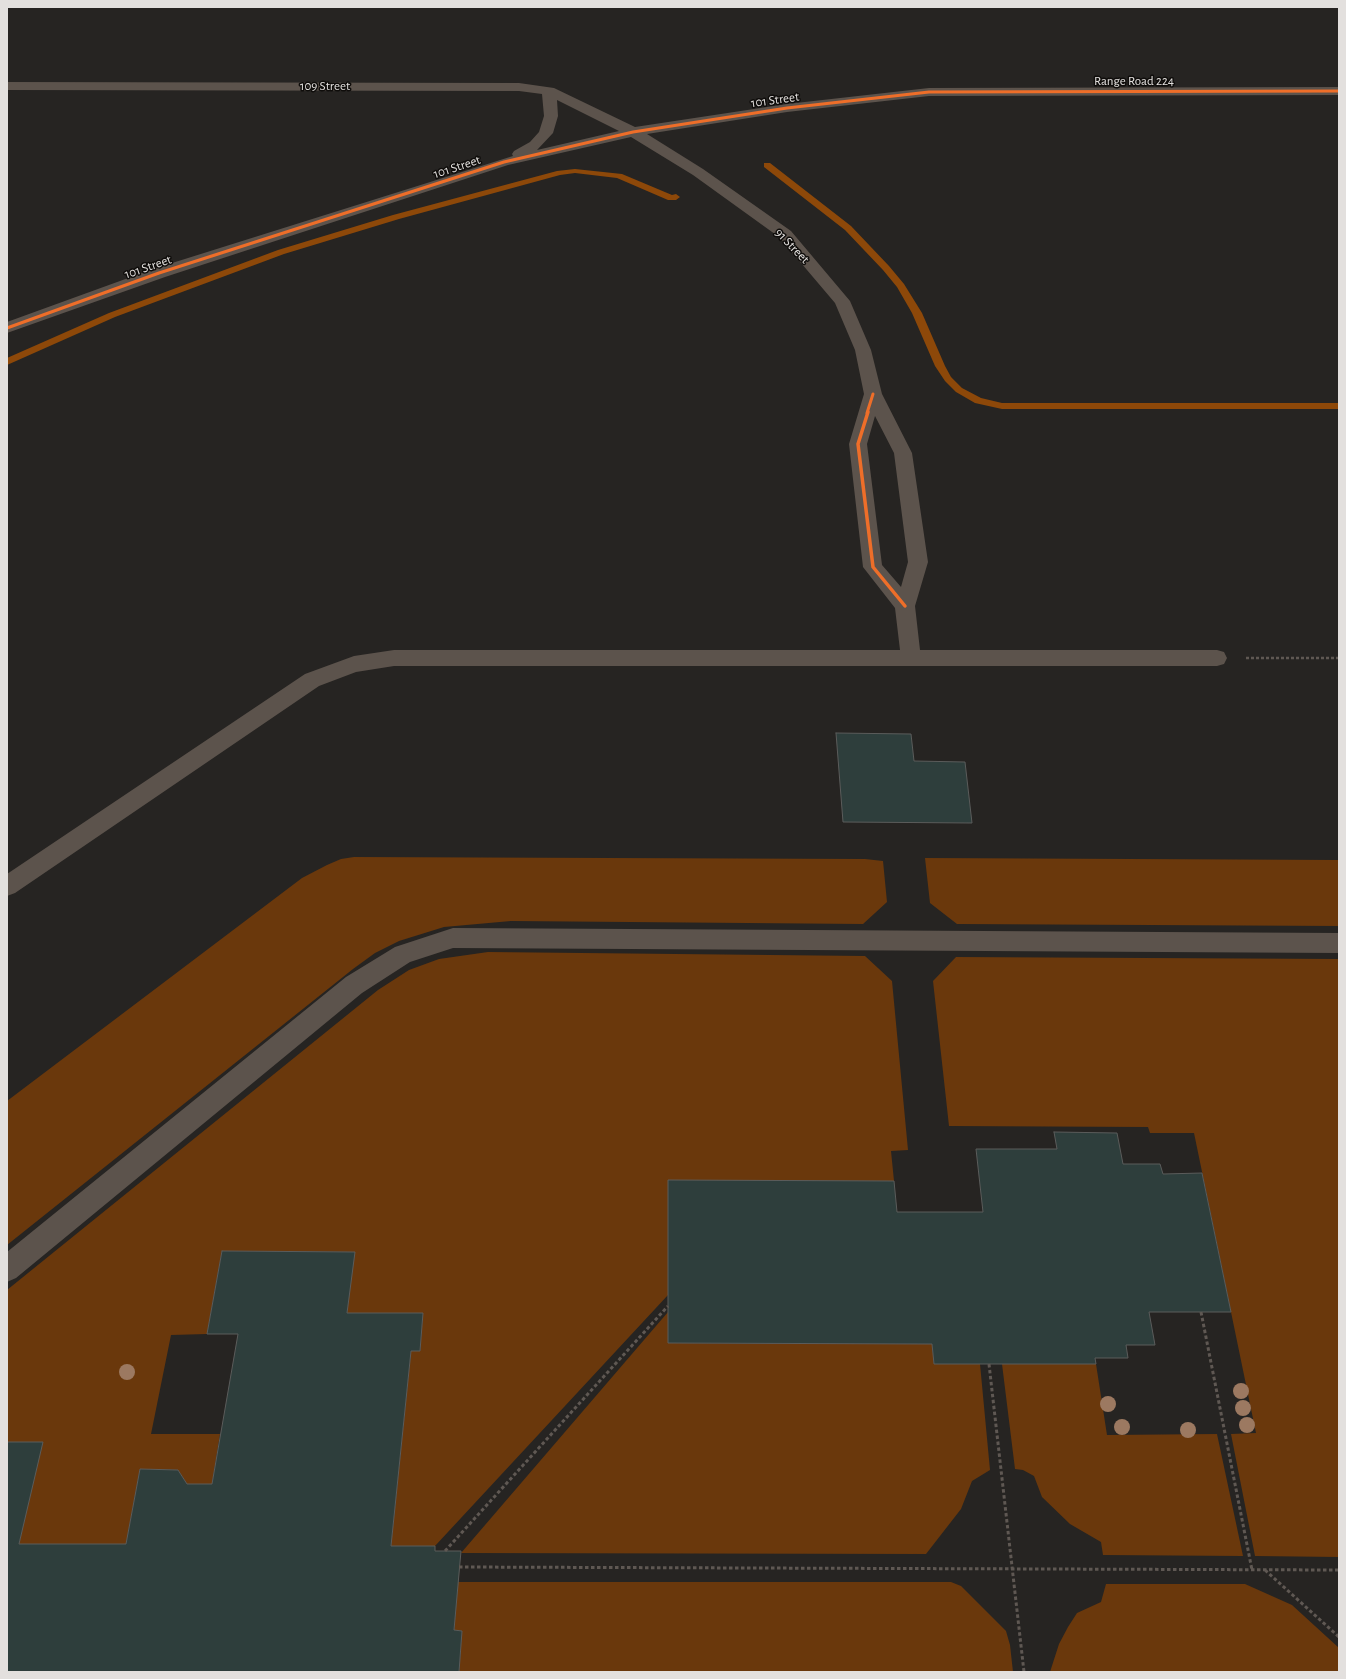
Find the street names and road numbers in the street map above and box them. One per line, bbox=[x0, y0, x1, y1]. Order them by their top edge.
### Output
street label: Range Road 224 bbox=[1094, 73, 1174, 89]
street label: 109 Street bbox=[300, 78, 350, 94]
street label: 101 Street bbox=[750, 89, 800, 111]
street label: 101 Street bbox=[432, 152, 482, 182]
street label: 91 Street bbox=[771, 225, 813, 267]
street label: 101 Street bbox=[123, 252, 173, 282]

